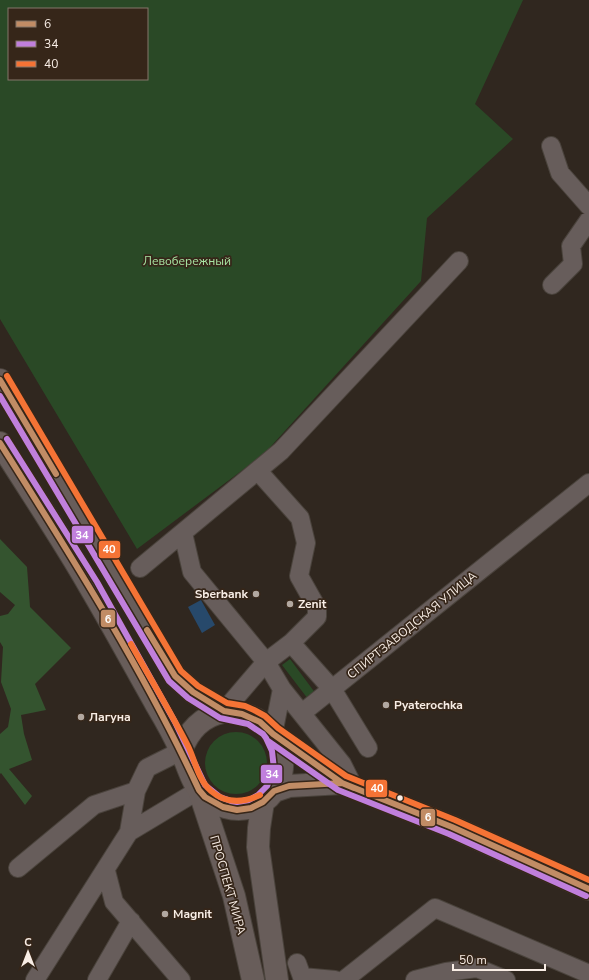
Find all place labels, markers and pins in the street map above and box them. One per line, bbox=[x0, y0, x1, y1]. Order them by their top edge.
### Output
place label: Sberbank bbox=[195, 586, 249, 602]
marker: Sberbank bbox=[251, 589, 261, 599]
place label: Zenit bbox=[298, 596, 327, 612]
marker: Zenit bbox=[285, 599, 295, 609]
place label: Pyaterochka bbox=[394, 697, 463, 713]
marker: Pyaterochka bbox=[381, 700, 391, 710]
place label: Лагуна bbox=[89, 709, 131, 725]
marker: Лагуна bbox=[76, 712, 86, 722]
unlabelled marker bbox=[395, 793, 405, 803]
place label: Magnit bbox=[173, 906, 212, 922]
marker: Magnit bbox=[160, 909, 170, 919]

